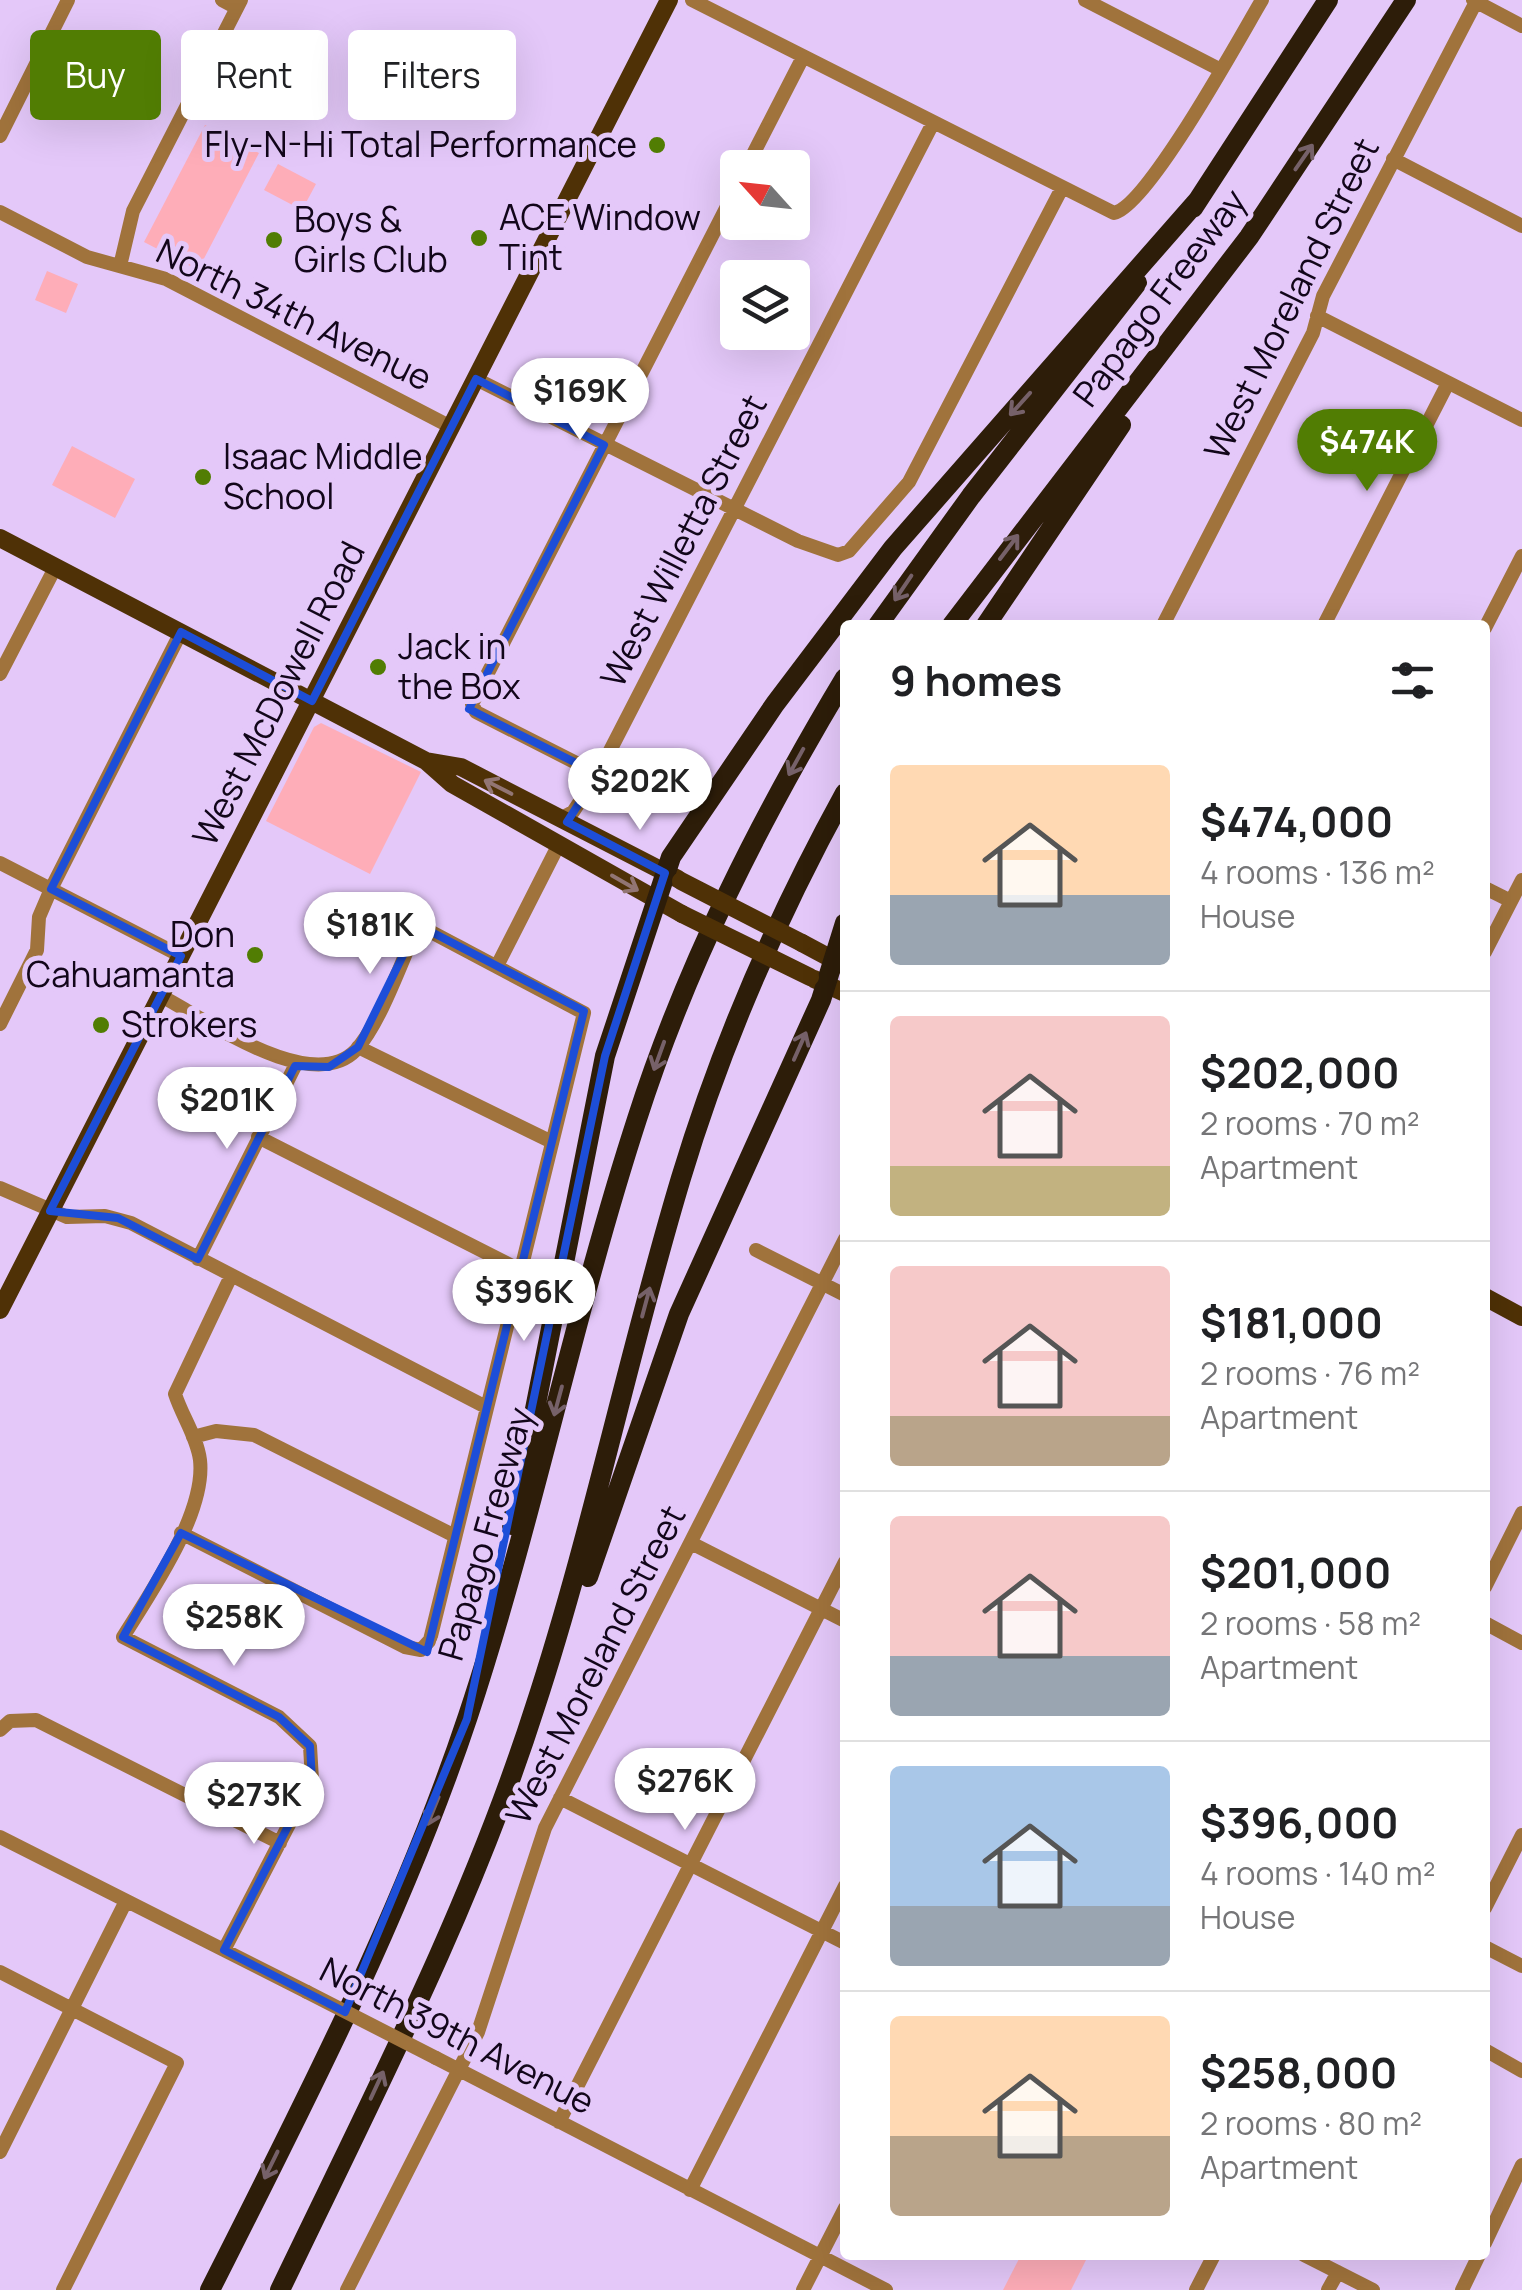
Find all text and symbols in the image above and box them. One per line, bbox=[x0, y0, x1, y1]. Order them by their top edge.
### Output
chip: Buy bbox=[30, 30, 161, 120]
chip: Rent bbox=[181, 30, 328, 120]
chip: Filters bbox=[348, 30, 516, 120]
place label: Fly-N-Hi Total Performance bbox=[205, 120, 637, 168]
street label: West Moreland Street bbox=[1192, 130, 1390, 467]
marker: Fly-N-Hi Total Performance bbox=[646, 134, 668, 156]
one-way arrow bbox=[1293, 144, 1314, 171]
north arrow bbox=[720, 150, 810, 240]
map controls bbox=[720, 150, 810, 350]
street label: Papago Freeway bbox=[1061, 179, 1257, 416]
place label: ACE Window Tint bbox=[499, 193, 701, 281]
place label: Boys & Girls Club bbox=[294, 195, 448, 283]
street label: North 34th Avenue bbox=[149, 227, 440, 402]
marker: ACE Window Tint bbox=[468, 227, 490, 249]
marker: Boys & Girls Club bbox=[263, 229, 285, 251]
button: layers bbox=[720, 260, 810, 350]
pin: $169K bbox=[510, 358, 650, 443]
text: $169K bbox=[533, 368, 627, 412]
street label: West Willetta Street bbox=[588, 386, 778, 695]
one-way arrow bbox=[1009, 391, 1032, 416]
pin: $474K bbox=[1297, 409, 1437, 494]
text: $474K bbox=[1319, 419, 1415, 463]
place label: Isaac Middle School bbox=[223, 432, 423, 520]
marker: Isaac Middle School bbox=[192, 466, 214, 488]
street label: West McDowell Road bbox=[181, 533, 376, 854]
one-way arrow bbox=[998, 534, 1020, 560]
one-way arrow bbox=[892, 573, 913, 601]
place label: Jack in the Box bbox=[398, 622, 521, 710]
text: 9 homes bbox=[890, 651, 1062, 709]
icon: filters bbox=[1385, 653, 1440, 708]
marker: Jack in the Box bbox=[367, 656, 389, 678]
one-way arrow bbox=[786, 747, 806, 776]
pin: $202K bbox=[570, 748, 710, 833]
text: $202K bbox=[590, 758, 690, 802]
one-way arrow bbox=[484, 777, 514, 796]
text: $474,000 bbox=[1200, 792, 1393, 850]
icon: home bbox=[970, 805, 1090, 925]
text: 4 rooms · 136 m² bbox=[1200, 850, 1435, 894]
one-way arrow bbox=[610, 873, 639, 893]
pin: $181K bbox=[300, 892, 440, 977]
text: House bbox=[1200, 894, 1295, 938]
text: $181K bbox=[326, 902, 414, 946]
place label: Don Cahuamanta bbox=[26, 910, 235, 998]
marker: Don Cahuamanta bbox=[244, 944, 266, 966]
place label: Strokers bbox=[121, 1000, 257, 1048]
marker: Strokers bbox=[90, 1014, 112, 1036]
one-way arrow bbox=[792, 1031, 810, 1062]
one-way arrow bbox=[649, 1040, 667, 1071]
text: $202,000 bbox=[1200, 1043, 1400, 1101]
icon: home bbox=[970, 1056, 1090, 1176]
pin: $201K bbox=[157, 1067, 297, 1152]
text: $201K bbox=[180, 1077, 274, 1121]
text: 2 rooms · 70 m² bbox=[1200, 1101, 1420, 1145]
text: Apartment bbox=[1200, 1145, 1358, 1189]
pin: $396K bbox=[454, 1259, 594, 1344]
text: $396K bbox=[474, 1269, 574, 1313]
one-way arrow bbox=[638, 1287, 657, 1318]
text: $181,000 bbox=[1200, 1293, 1383, 1351]
icon: home bbox=[970, 1306, 1090, 1426]
text: 2 rooms · 76 m² bbox=[1200, 1351, 1420, 1395]
one-way arrow bbox=[547, 1385, 566, 1416]
text: Apartment bbox=[1200, 1395, 1358, 1439]
street label: Papago Freeway bbox=[426, 1402, 544, 1666]
street label: West Moreland Street bbox=[494, 1497, 696, 1832]
text: $201,000 bbox=[1200, 1543, 1391, 1601]
icon: home bbox=[970, 1556, 1090, 1676]
pin: $258K bbox=[164, 1584, 304, 1669]
text: $258K bbox=[185, 1594, 283, 1638]
text: 2 rooms · 58 m² bbox=[1200, 1601, 1421, 1645]
text: Apartment bbox=[1200, 1645, 1358, 1689]
pin: $276K bbox=[615, 1748, 755, 1833]
text: $276K bbox=[637, 1758, 733, 1802]
pin: $273K bbox=[184, 1762, 324, 1847]
text: $273K bbox=[206, 1772, 302, 1816]
text: $396,000 bbox=[1200, 1793, 1399, 1851]
one-way arrow bbox=[422, 1795, 440, 1826]
icon: home bbox=[970, 1806, 1090, 1926]
text: 4 rooms · 140 m² bbox=[1200, 1851, 1436, 1895]
text: House bbox=[1200, 1895, 1295, 1939]
street label: North 39th Avenue bbox=[312, 1945, 603, 2125]
text: $258,000 bbox=[1200, 2043, 1397, 2101]
icon: home bbox=[970, 2056, 1090, 2176]
one-way arrow bbox=[368, 2071, 387, 2101]
text: 2 rooms · 80 m² bbox=[1200, 2101, 1422, 2145]
text: Apartment bbox=[1200, 2145, 1358, 2189]
one-way arrow bbox=[261, 2150, 280, 2180]

